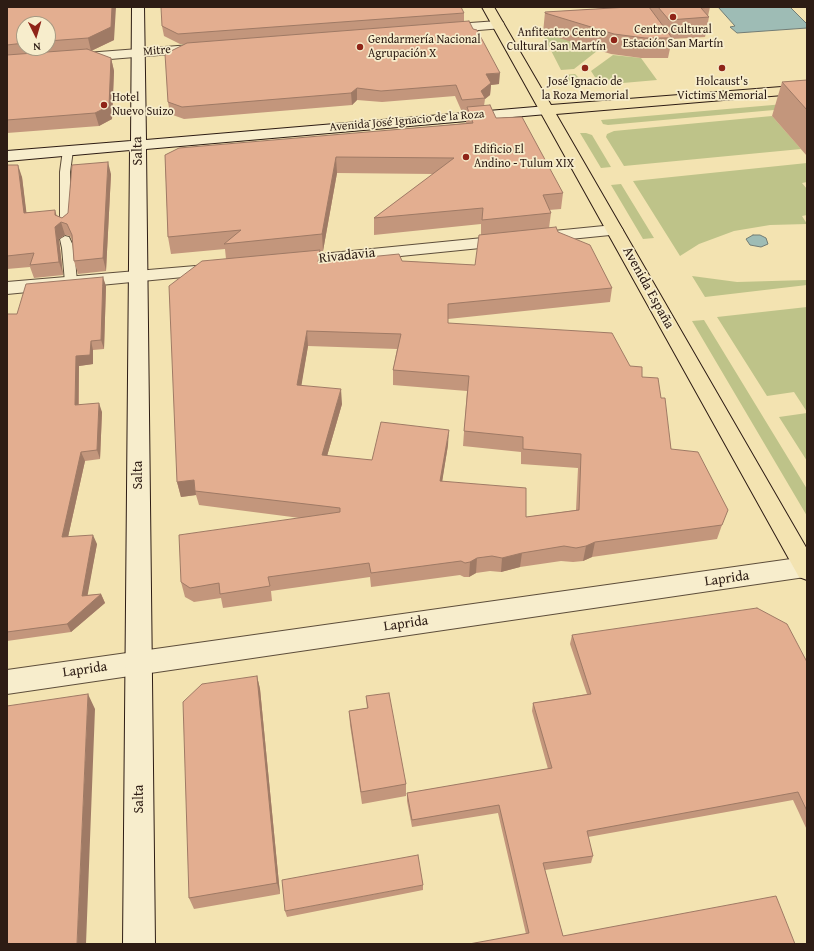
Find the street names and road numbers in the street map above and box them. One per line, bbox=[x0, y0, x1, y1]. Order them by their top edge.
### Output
street label: Mitre bbox=[143, 43, 171, 59]
street label: Avenida José Ignacio de la Roza bbox=[329, 107, 485, 135]
street label: Salta bbox=[129, 136, 147, 166]
street label: Avenida España bbox=[619, 244, 677, 332]
street label: Rivadavia bbox=[318, 245, 376, 267]
street label: Salta bbox=[130, 461, 146, 489]
street label: Laprida bbox=[704, 568, 750, 590]
street label: Laprida bbox=[383, 613, 429, 635]
street label: Laprida bbox=[62, 659, 108, 681]
street label: Salta bbox=[131, 785, 147, 813]

